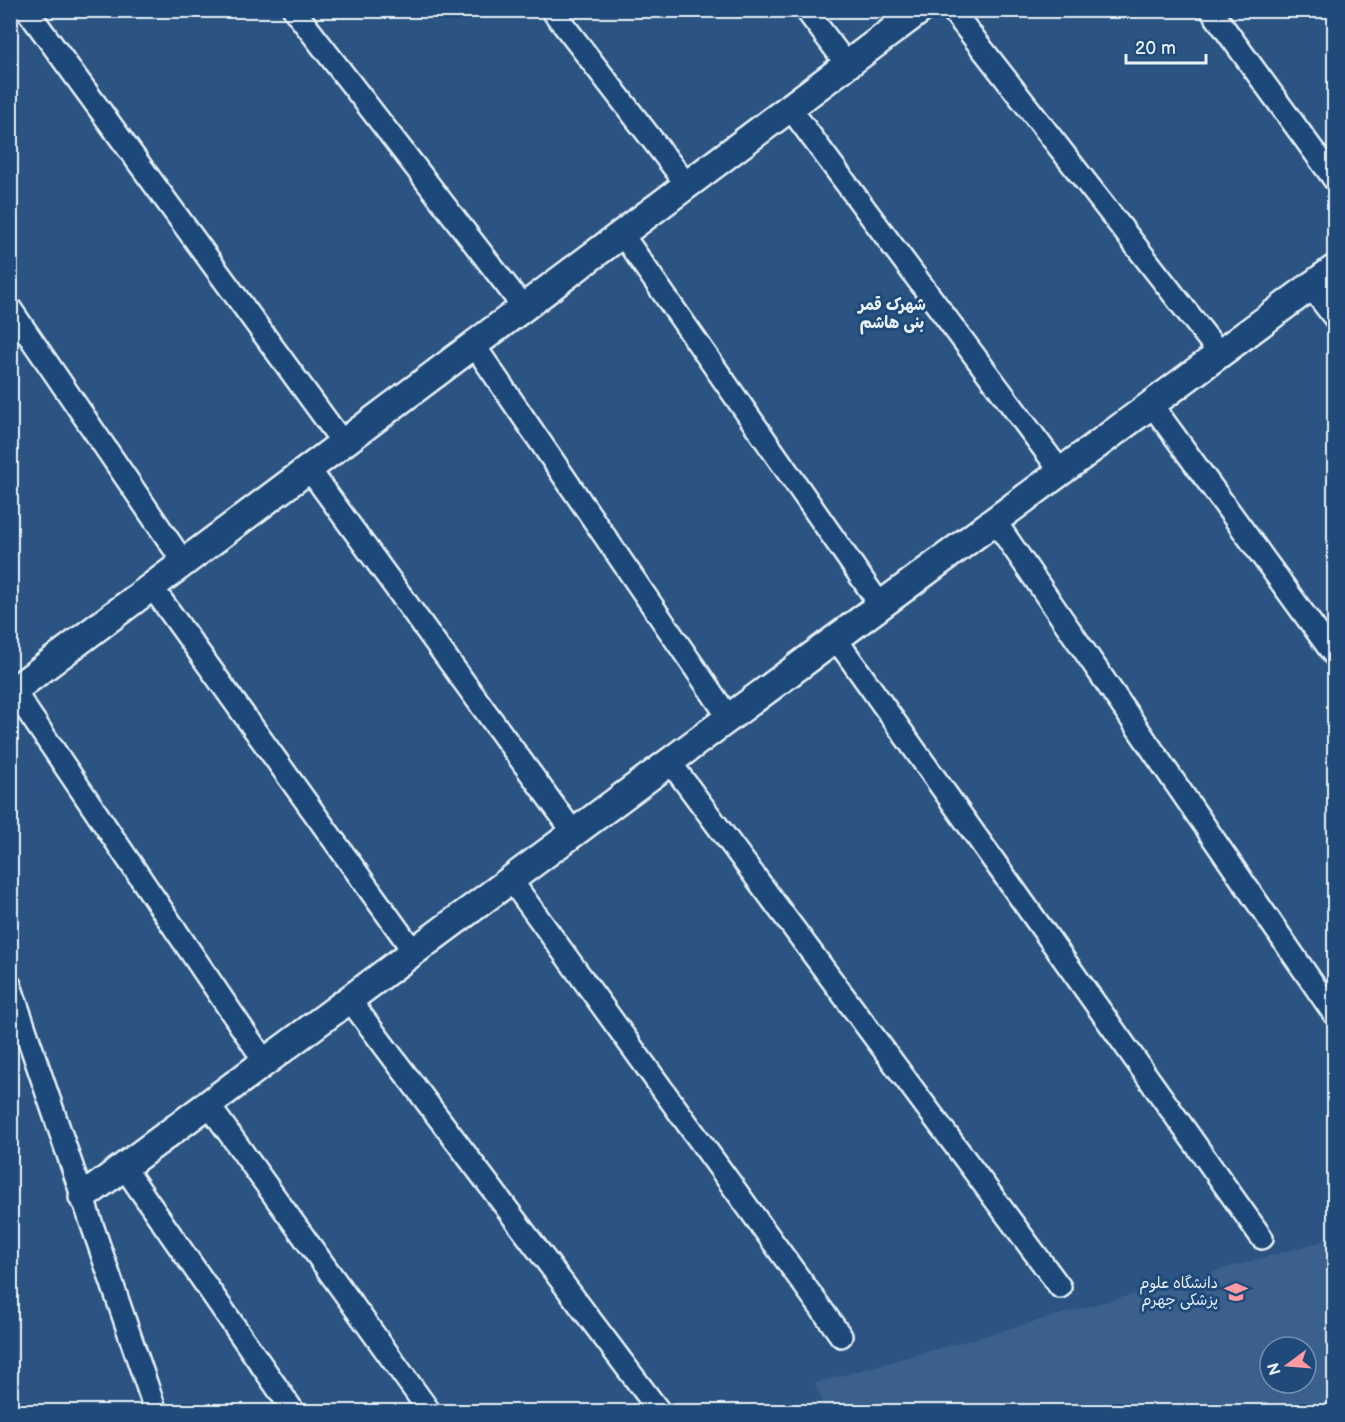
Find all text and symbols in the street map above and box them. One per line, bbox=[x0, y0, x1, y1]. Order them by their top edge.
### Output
scale bar bbox=[1126, 27, 1206, 65]
text: 20 m bbox=[1135, 38, 1176, 59]
district label: شهرک قمر بنی هاشم bbox=[856, 296, 926, 335]
place label: دانشگاه علوم پزشکی جهرم bbox=[1139, 1274, 1218, 1312]
school or university icon: دانشگاه علوم پزشکی جهرم bbox=[1223, 1279, 1249, 1305]
north arrow bbox=[1258, 1335, 1318, 1395]
text: N bbox=[1264, 1360, 1286, 1377]

